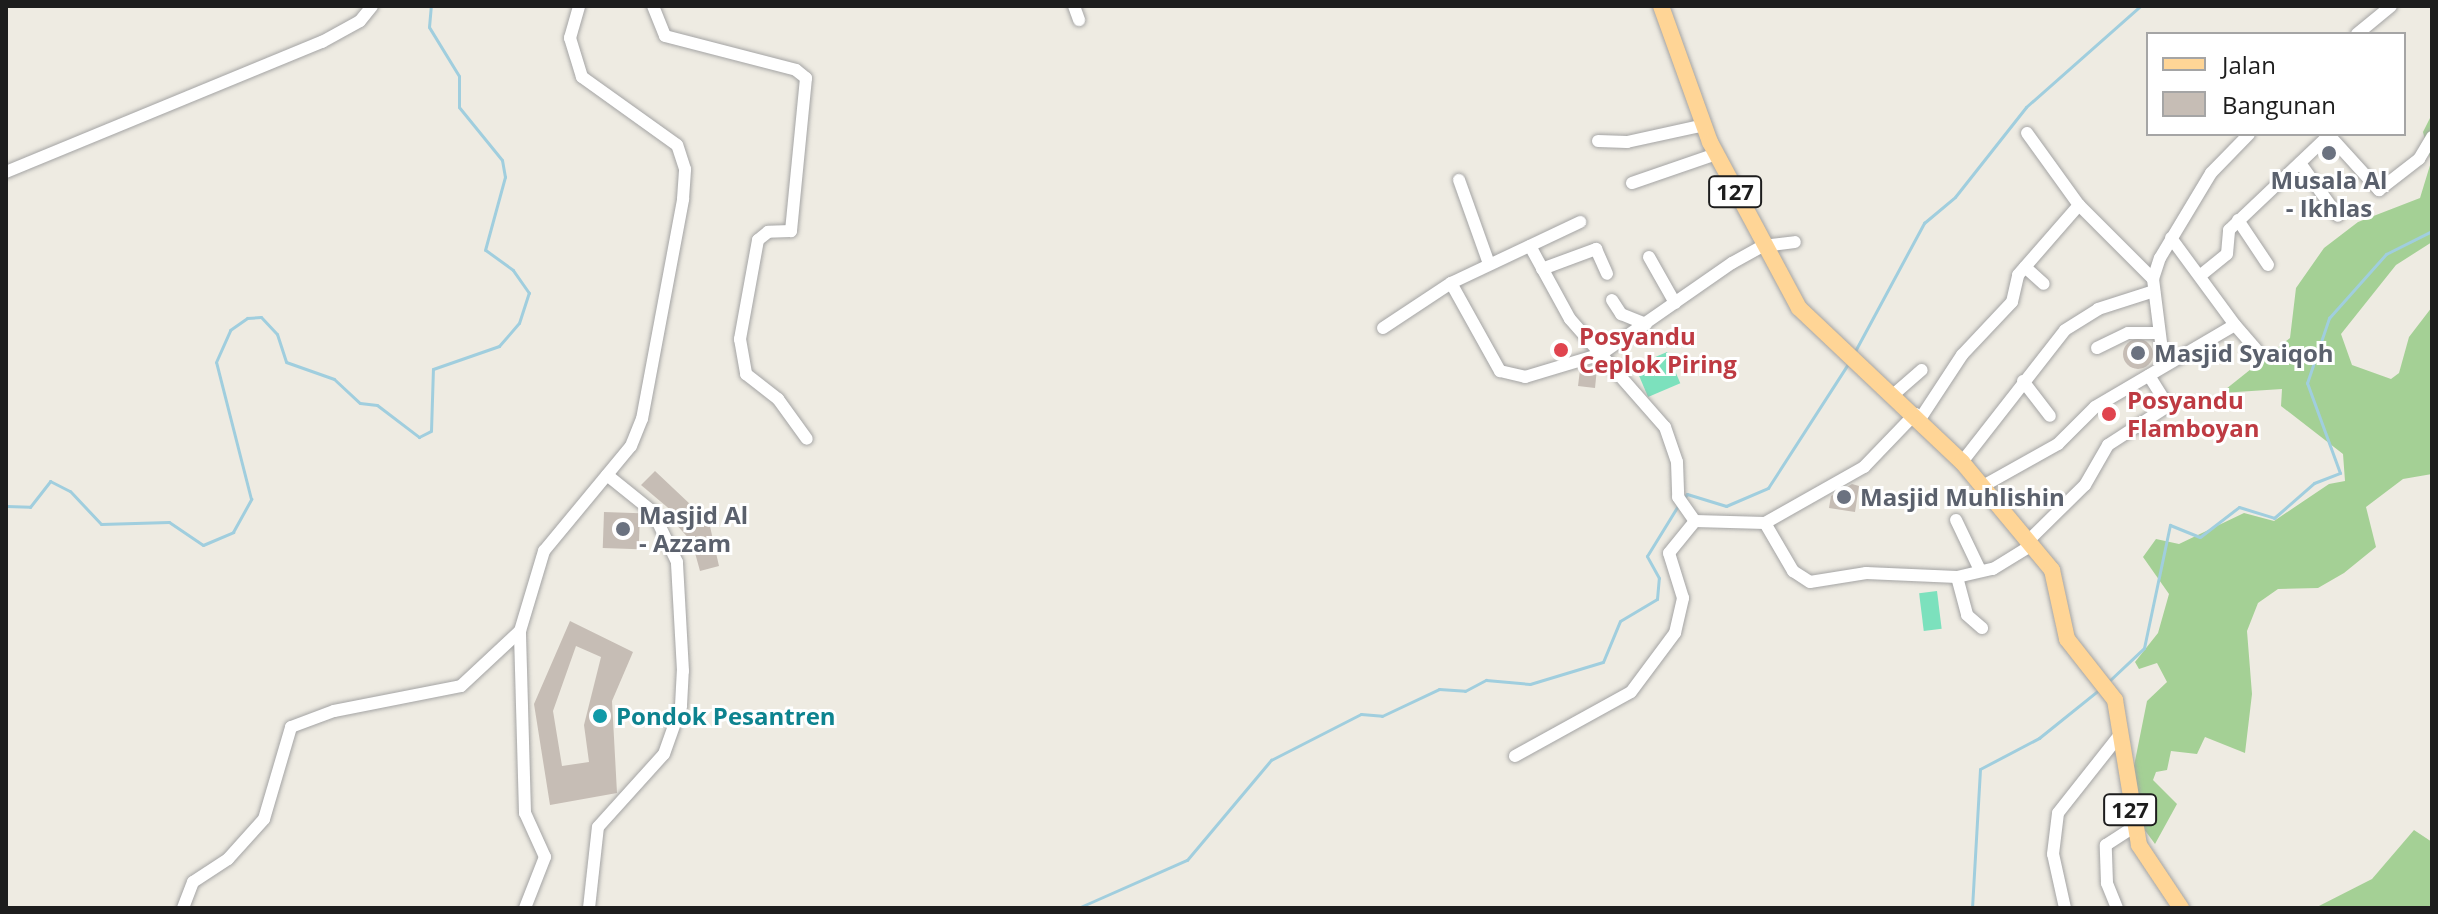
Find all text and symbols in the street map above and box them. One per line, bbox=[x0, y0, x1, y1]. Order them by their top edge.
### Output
legend bbox=[2146, 32, 2406, 136]
text: Jalan bbox=[2222, 48, 2276, 81]
text: Bangunan bbox=[2222, 88, 2336, 121]
marker: Musala Al - Ikhlas bbox=[2320, 144, 2338, 162]
place label: Musala Al - Ikhlas bbox=[2271, 166, 2387, 222]
road number: 127 bbox=[1707, 174, 1763, 210]
place label: Posyandu Ceplok Piring bbox=[1579, 322, 1737, 378]
marker: Posyandu Ceplok Piring bbox=[1550, 339, 1572, 361]
place label: Masjid Syaiqoh bbox=[2154, 339, 2334, 367]
marker: Masjid Syaiqoh bbox=[2129, 344, 2147, 362]
place label: Posyandu Flamboyan bbox=[2127, 386, 2260, 442]
marker: Posyandu Flamboyan bbox=[2098, 403, 2120, 425]
place label: Masjid Muhlishin bbox=[1860, 483, 2065, 511]
marker: Masjid Muhlishin bbox=[1835, 488, 1853, 506]
place label: Masjid Al - Azzam bbox=[639, 501, 748, 557]
marker: Masjid Al - Azzam bbox=[614, 520, 632, 538]
place label: Pondok Pesantren bbox=[616, 702, 836, 730]
marker: Pondok Pesantren bbox=[591, 707, 609, 725]
road number: 127 bbox=[2102, 792, 2158, 828]

